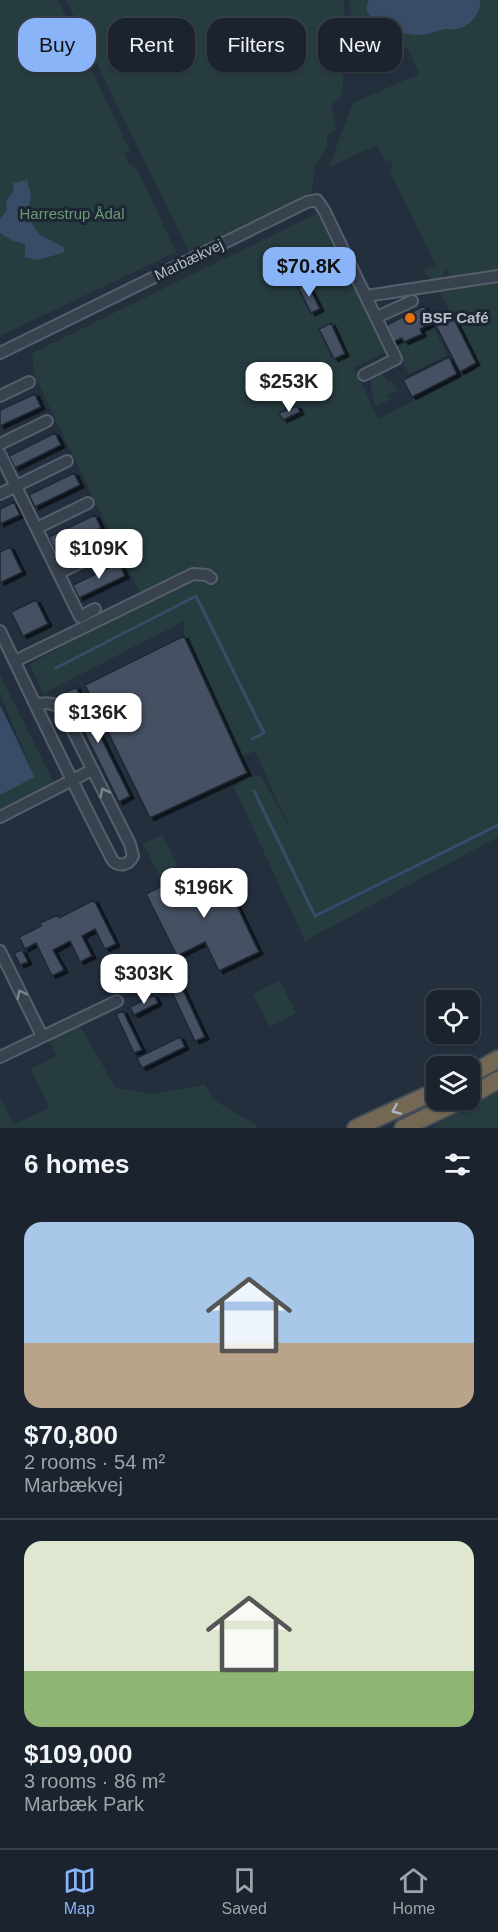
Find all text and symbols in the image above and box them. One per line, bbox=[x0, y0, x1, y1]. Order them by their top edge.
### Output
chip: Buy bbox=[18, 18, 96, 72]
chip: Rent bbox=[108, 18, 195, 72]
chip: Filters bbox=[207, 18, 306, 72]
chip: New bbox=[318, 18, 402, 72]
park label: Harrestrup Ådal bbox=[19, 205, 125, 222]
street label: Marbækvej bbox=[152, 236, 226, 283]
pin: $70.8K bbox=[260, 247, 358, 298]
text: $70.8K bbox=[277, 255, 341, 277]
place label: BSF Café bbox=[422, 309, 489, 326]
marker: BSF Café bbox=[403, 311, 417, 325]
pin: $253K bbox=[247, 362, 331, 413]
text: $253K bbox=[260, 370, 318, 392]
pin: $109K bbox=[57, 529, 141, 580]
text: $109K bbox=[70, 537, 128, 559]
pin: $136K bbox=[56, 693, 140, 744]
text: $136K bbox=[69, 701, 127, 723]
one-way arrow bbox=[100, 788, 111, 799]
pin: $196K bbox=[162, 868, 246, 919]
text: $196K bbox=[175, 876, 233, 898]
pin: $303K bbox=[102, 954, 186, 1005]
text: $303K bbox=[115, 962, 173, 984]
one-way arrow bbox=[17, 990, 28, 1000]
map controls bbox=[426, 990, 480, 1110]
button: locate bbox=[426, 990, 480, 1044]
button: layers bbox=[426, 1056, 480, 1110]
one-way arrow bbox=[392, 1103, 403, 1115]
icon: filters bbox=[441, 1148, 474, 1181]
text: 6 homes bbox=[24, 1149, 130, 1179]
icon: home bbox=[195, 1261, 303, 1369]
text: $70,800 bbox=[24, 1420, 118, 1450]
text: 2 rooms · 54 m² bbox=[24, 1451, 165, 1473]
text: Marbækvej bbox=[24, 1474, 123, 1496]
icon: home bbox=[195, 1580, 303, 1688]
text: $109,000 bbox=[24, 1739, 132, 1769]
text: 3 rooms · 86 m² bbox=[24, 1770, 165, 1792]
text: Marbæk Park bbox=[24, 1793, 144, 1815]
tab: Map bbox=[63, 1864, 96, 1918]
tab: Saved bbox=[221, 1864, 267, 1918]
tab: Home bbox=[392, 1864, 435, 1918]

